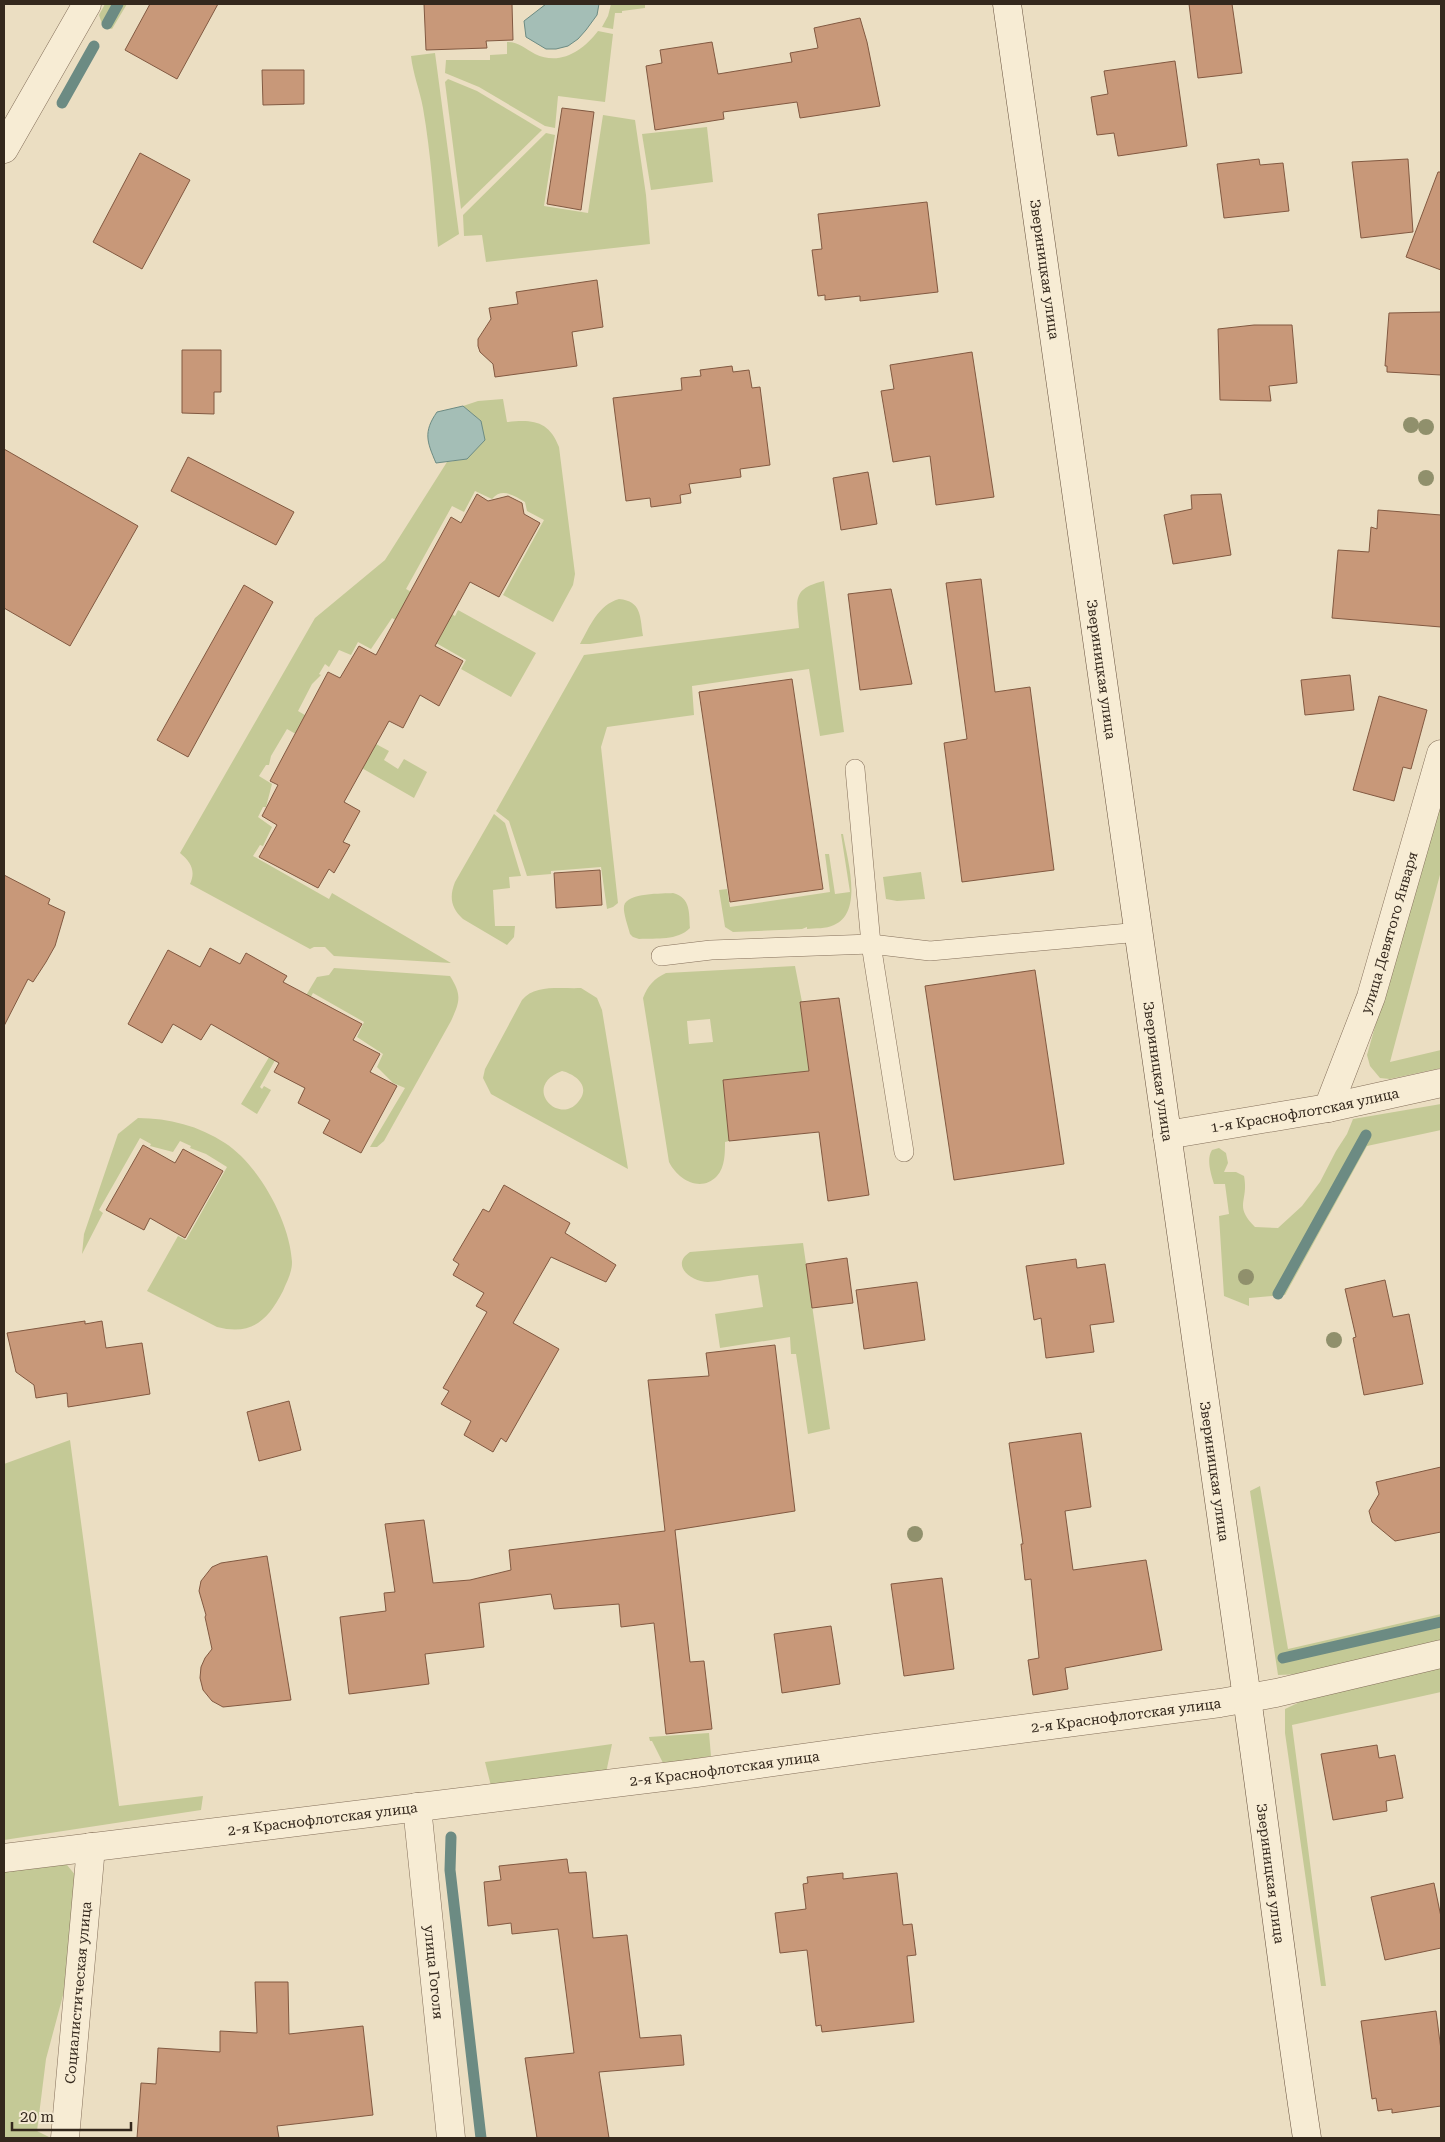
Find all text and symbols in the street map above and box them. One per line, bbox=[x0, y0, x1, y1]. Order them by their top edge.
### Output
street label: Звериницкая улица bbox=[1027, 198, 1063, 341]
street label: Звериницкая улица bbox=[1084, 598, 1119, 741]
street label: улица Девятого Января bbox=[1357, 850, 1421, 1016]
street label: Звериницкая улица bbox=[1140, 1000, 1176, 1143]
street label: 1-я Краснофлотская улица bbox=[1209, 1084, 1401, 1136]
street label: Звериницкая улица bbox=[1197, 1400, 1233, 1543]
street label: 2-я Краснофлотская улица bbox=[1030, 1695, 1222, 1736]
street label: 2-я Краснофлотская улица bbox=[629, 1748, 821, 1789]
street label: 2-я Краснофлотская улица bbox=[227, 1799, 419, 1838]
street label: Звериницкая улица bbox=[1253, 1802, 1288, 1945]
street label: Социалистическая улица bbox=[62, 1900, 94, 2084]
street label: улица Гоголя bbox=[421, 1924, 447, 2020]
scale bar bbox=[12, 2100, 131, 2132]
text: 20 m bbox=[20, 2108, 55, 2126]

